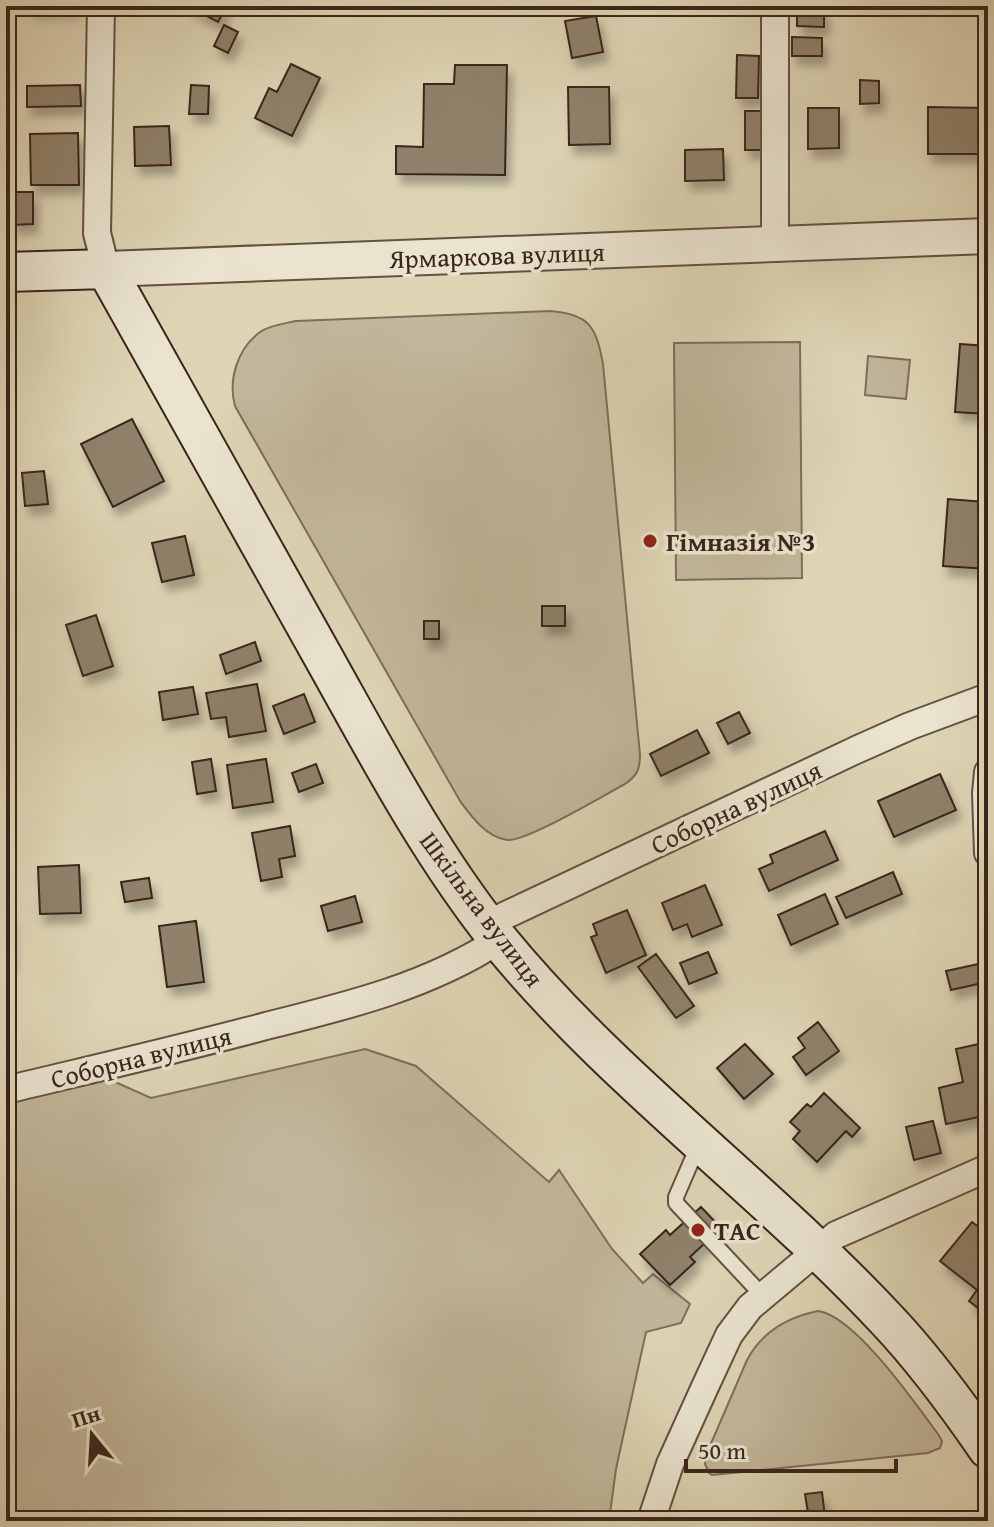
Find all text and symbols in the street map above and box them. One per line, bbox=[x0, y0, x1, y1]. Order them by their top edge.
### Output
street label: Ярмаркова вулиця bbox=[388, 232, 605, 278]
place label: Гімназія №3 bbox=[666, 522, 815, 561]
marker: Гімназія №3 bbox=[641, 532, 659, 550]
street label: Соборна вулиця bbox=[644, 750, 828, 864]
street label: Шкільна вулиця bbox=[410, 823, 554, 995]
street label: Соборна вулиця bbox=[47, 1016, 235, 1098]
place label: ТАС bbox=[714, 1211, 761, 1250]
marker: ТАС bbox=[689, 1221, 707, 1239]
north arrow bbox=[52, 1395, 132, 1475]
text: Пн bbox=[67, 1396, 104, 1436]
scale bar bbox=[686, 1423, 896, 1473]
text: 50 m bbox=[698, 1433, 746, 1468]

